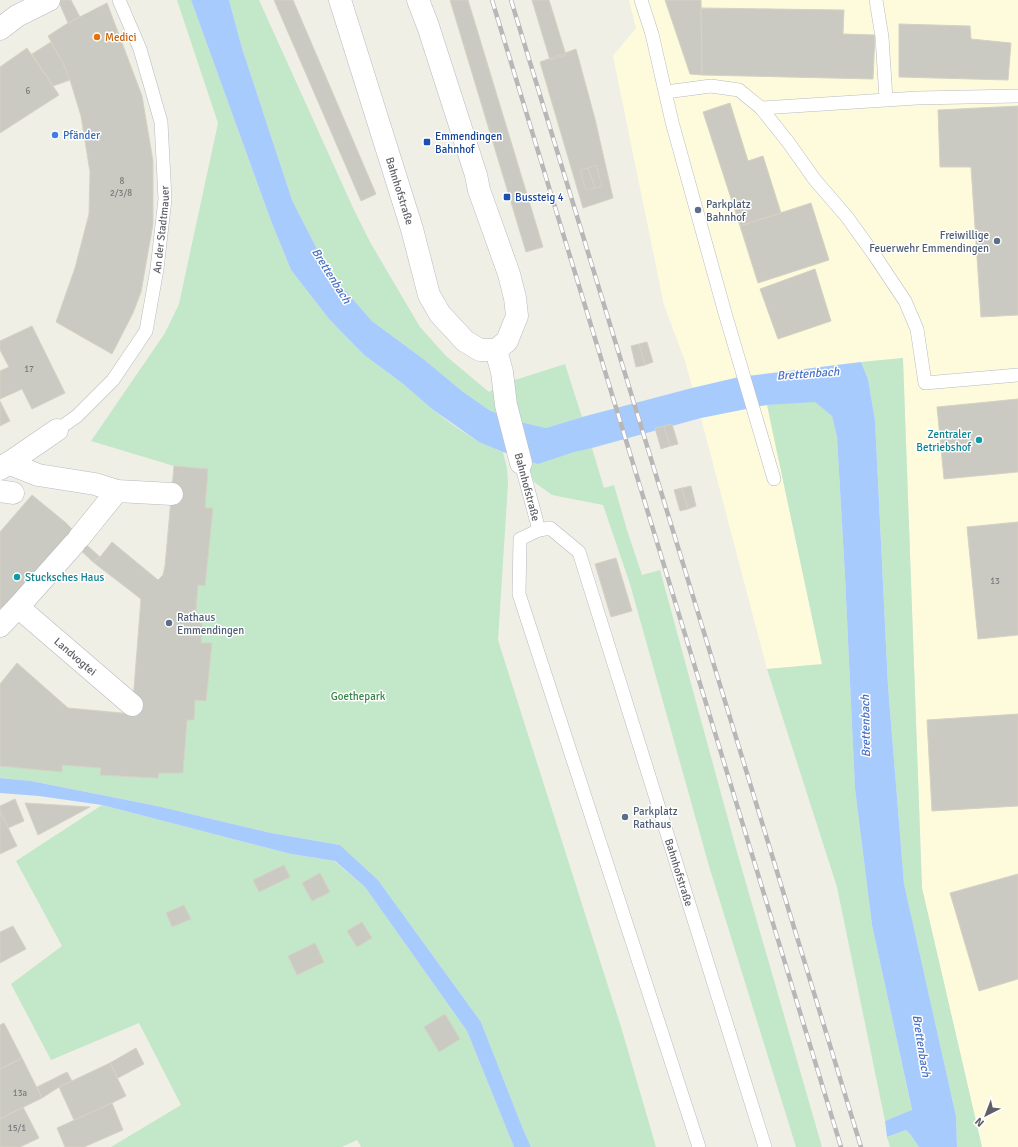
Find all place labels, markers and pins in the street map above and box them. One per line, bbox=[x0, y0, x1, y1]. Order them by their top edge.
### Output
place label: Medici bbox=[105, 31, 136, 44]
marker: Medici bbox=[92, 32, 102, 42]
place label: Pfänder bbox=[63, 129, 100, 142]
marker: Pfänder bbox=[50, 130, 60, 140]
place label: Emmendingen Bahnhof bbox=[435, 130, 502, 156]
marker: Emmendingen Bahnhof bbox=[422, 137, 432, 147]
place label: Bussteig 4 bbox=[515, 191, 564, 204]
marker: Bussteig 4 bbox=[502, 192, 512, 202]
place label: Parkplatz Bahnhof bbox=[706, 198, 751, 224]
marker: Parkplatz Bahnhof bbox=[693, 205, 703, 215]
place label: Freiwillige Feuerwehr Emmendingen bbox=[869, 229, 989, 255]
marker: Freiwillige Feuerwehr Emmendingen bbox=[992, 236, 1002, 246]
place label: Zentraler Betriebshof bbox=[916, 428, 972, 454]
marker: Zentraler Betriebshof bbox=[974, 435, 984, 445]
place label: Stucksches Haus bbox=[25, 571, 104, 584]
marker: Stucksches Haus bbox=[12, 572, 22, 582]
place label: Rathaus Emmendingen bbox=[177, 611, 244, 637]
marker: Rathaus Emmendingen bbox=[164, 618, 174, 628]
place label: Parkplatz Rathaus bbox=[633, 805, 678, 831]
marker: Parkplatz Rathaus bbox=[620, 812, 630, 822]

